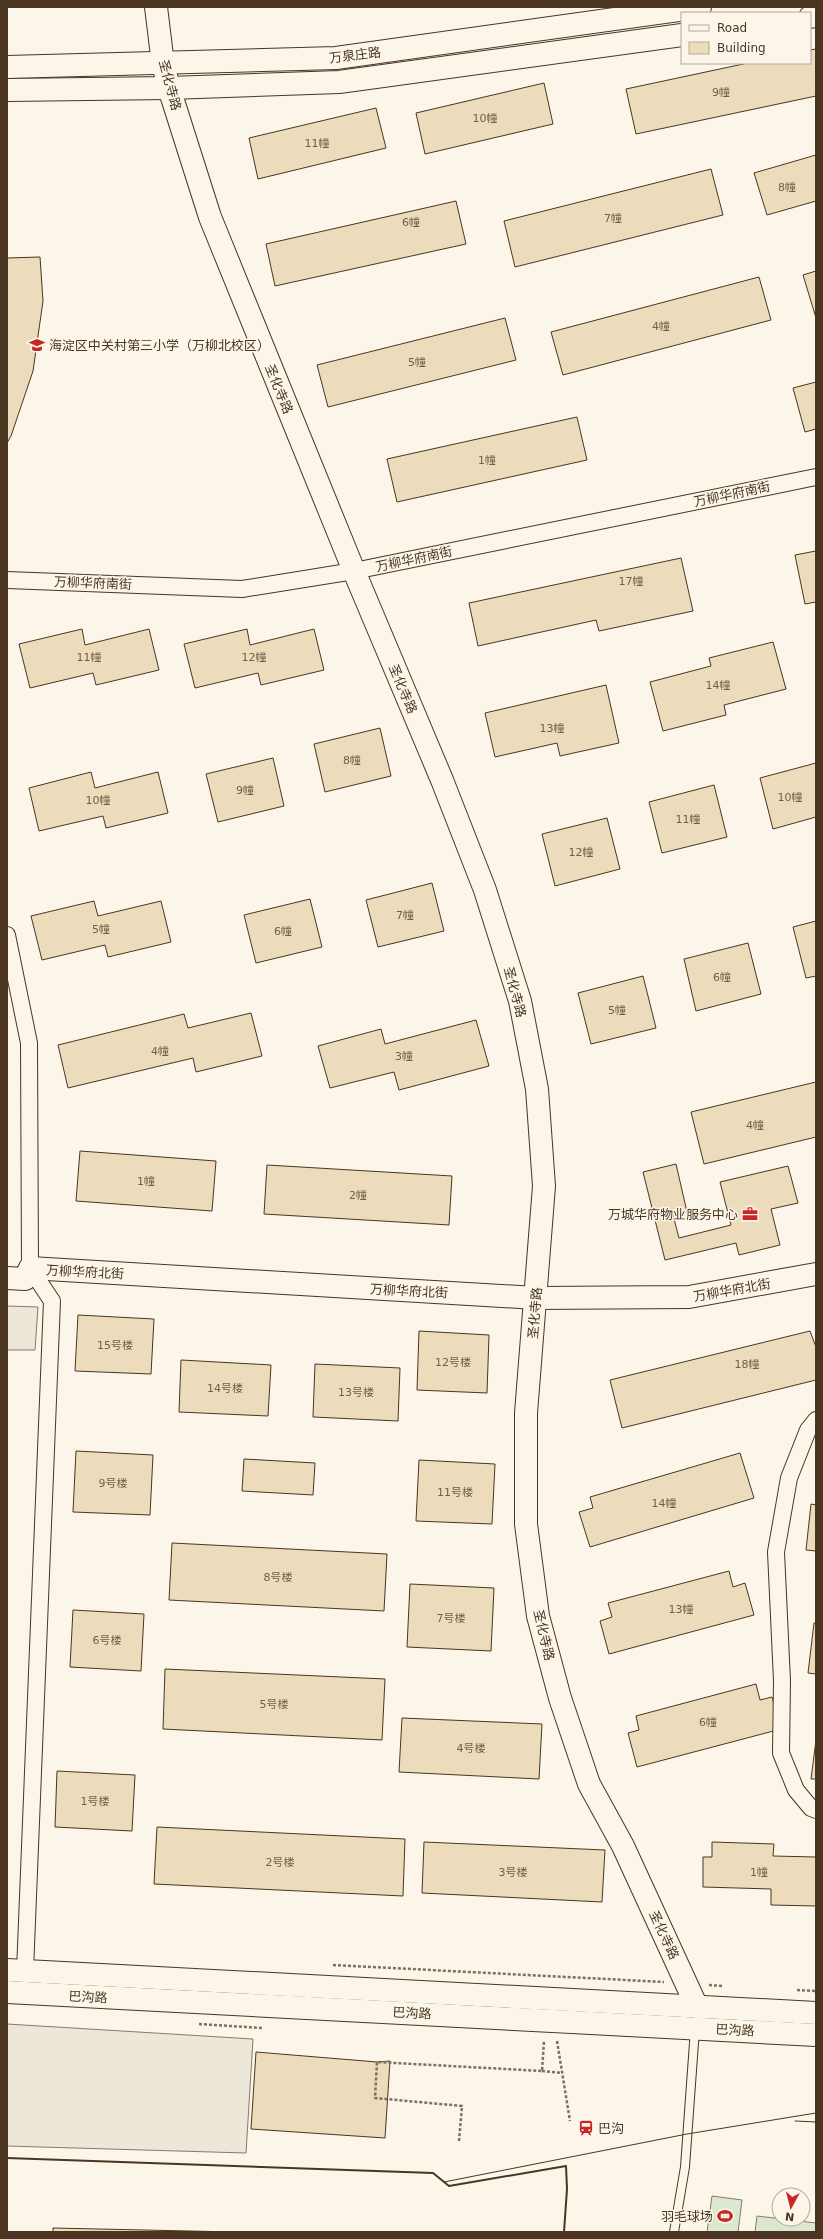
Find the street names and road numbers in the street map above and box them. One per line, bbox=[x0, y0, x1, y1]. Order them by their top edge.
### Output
street label: 万泉庄路 bbox=[328, 44, 382, 66]
street label: 圣化寺路 bbox=[156, 58, 184, 112]
street label: 圣化寺路 bbox=[262, 362, 296, 416]
street label: 万柳华府南街 bbox=[692, 479, 772, 509]
street label: 万柳华府南街 bbox=[374, 544, 454, 574]
street label: 万柳华府南街 bbox=[54, 574, 132, 592]
street label: 圣化寺路 bbox=[386, 662, 420, 716]
street label: 圣化寺路 bbox=[501, 965, 529, 1019]
street label: 万柳华府北街 bbox=[46, 1262, 124, 1282]
street label: 万柳华府北街 bbox=[692, 1276, 772, 1304]
street label: 万柳华府北街 bbox=[370, 1281, 448, 1301]
street label: 圣化寺路 bbox=[525, 1286, 545, 1340]
street label: 圣化寺路 bbox=[531, 1608, 557, 1662]
street label: 圣化寺路 bbox=[646, 1908, 682, 1962]
street label: 巴沟路 bbox=[68, 1988, 108, 2006]
street label: 巴沟路 bbox=[392, 2004, 432, 2022]
street label: 巴沟路 bbox=[715, 2021, 755, 2039]

